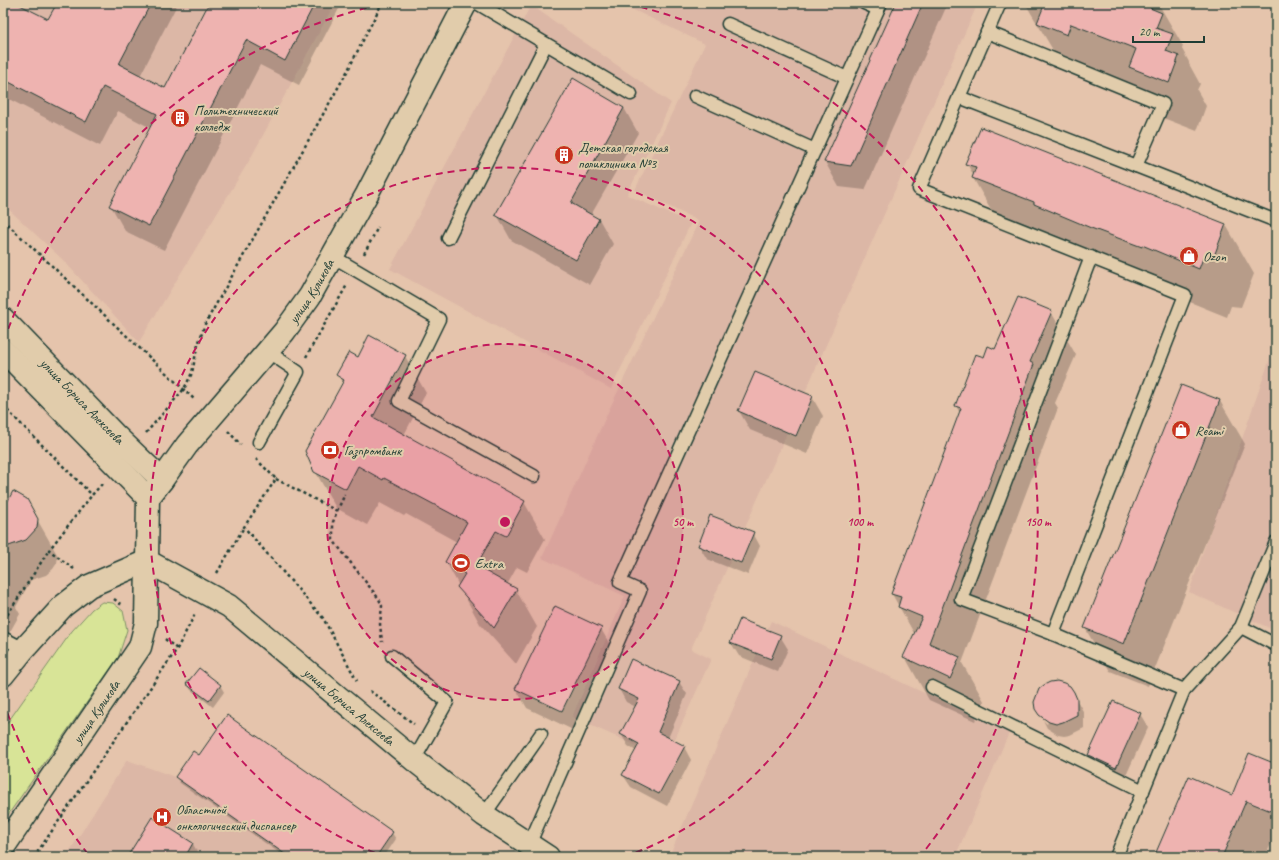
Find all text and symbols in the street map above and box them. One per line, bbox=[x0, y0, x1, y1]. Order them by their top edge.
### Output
scale bar bbox=[1133, 18, 1204, 44]
text: 20 m bbox=[1139, 24, 1161, 40]
place label: Политехнический колледж bbox=[194, 102, 279, 135]
building icon: Политехнический колледж bbox=[169, 107, 191, 129]
place label: Детская городская поликлиника №3 bbox=[578, 139, 669, 172]
building icon: Детская городская поликлиника №3 bbox=[553, 144, 575, 166]
shop icon: Ozon bbox=[1178, 245, 1200, 267]
place label: Ozon bbox=[1203, 248, 1227, 265]
street label: улица Куликова bbox=[285, 255, 338, 328]
street label: улица Бориса Алексеева bbox=[36, 354, 128, 449]
shop icon: Reami bbox=[1170, 419, 1192, 441]
place label: Reami bbox=[1195, 422, 1225, 439]
bank icon: Газпромбанк bbox=[319, 439, 341, 461]
place label: Газпромбанк bbox=[344, 442, 403, 459]
text: 50 m bbox=[673, 514, 694, 530]
text: 100 m bbox=[847, 514, 874, 530]
text: 150 m bbox=[1025, 514, 1052, 530]
centre of rings bbox=[498, 515, 512, 529]
sports icon: Extra bbox=[450, 552, 472, 574]
place label: Extra bbox=[475, 555, 504, 572]
street label: улица Бориса Алексеева bbox=[299, 663, 399, 750]
street label: улица Куликова bbox=[68, 676, 124, 748]
place label: Областной онкологический диспансер bbox=[176, 801, 296, 834]
hospital icon: Областной онкологический диспансер bbox=[151, 806, 173, 828]

